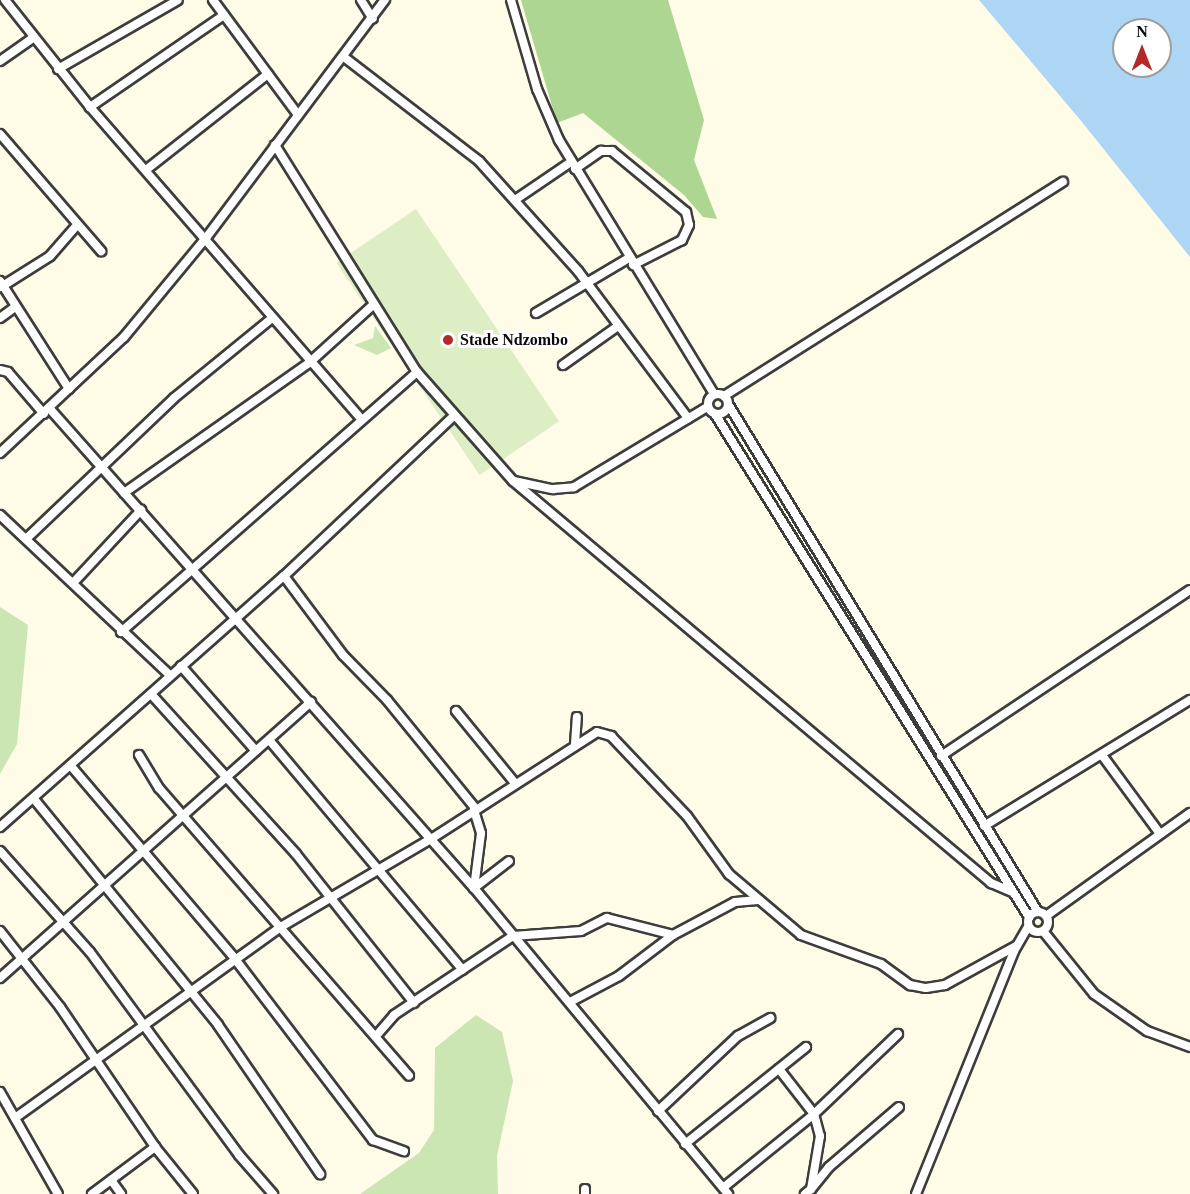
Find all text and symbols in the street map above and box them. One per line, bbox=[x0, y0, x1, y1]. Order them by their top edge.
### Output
north arrow bbox=[1112, 18, 1172, 78]
text: N bbox=[1136, 23, 1148, 40]
place label: Stade Ndzombo bbox=[460, 330, 568, 350]
marker: Stade Ndzombo bbox=[441, 333, 455, 347]

